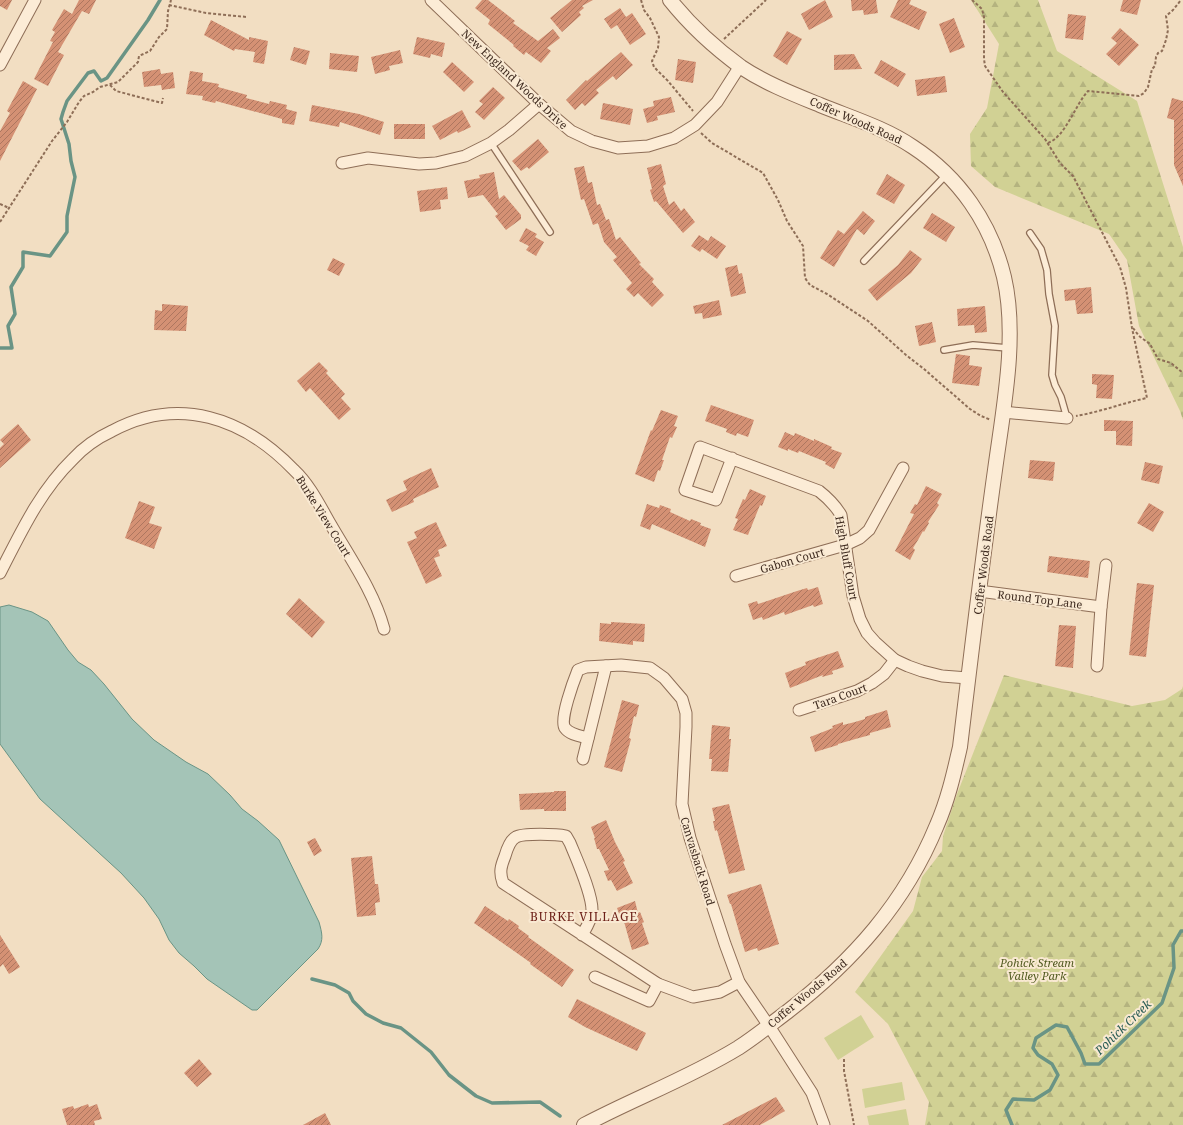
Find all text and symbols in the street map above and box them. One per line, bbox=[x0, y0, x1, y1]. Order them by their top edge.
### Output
street label: New England Woods Drive bbox=[459, 26, 571, 132]
street label: Coffer Woods Road bbox=[808, 93, 905, 147]
street label: Burke View Court bbox=[293, 473, 355, 559]
street label: Coffer Woods Road bbox=[969, 514, 997, 615]
street label: High Bluff Court bbox=[832, 515, 862, 601]
street label: Gabon Court bbox=[758, 544, 826, 576]
street label: Round Top Lane bbox=[997, 586, 1083, 612]
street label: Tara Court bbox=[811, 679, 869, 713]
street label: Canvasback Road bbox=[677, 815, 719, 907]
district label: BURKE VILLAGE bbox=[530, 908, 638, 925]
street label: Coffer Woods Road bbox=[764, 955, 850, 1031]
park label: Pohick Stream Valley Park bbox=[999, 955, 1074, 983]
water label: Pohick Creek bbox=[1090, 995, 1156, 1059]

